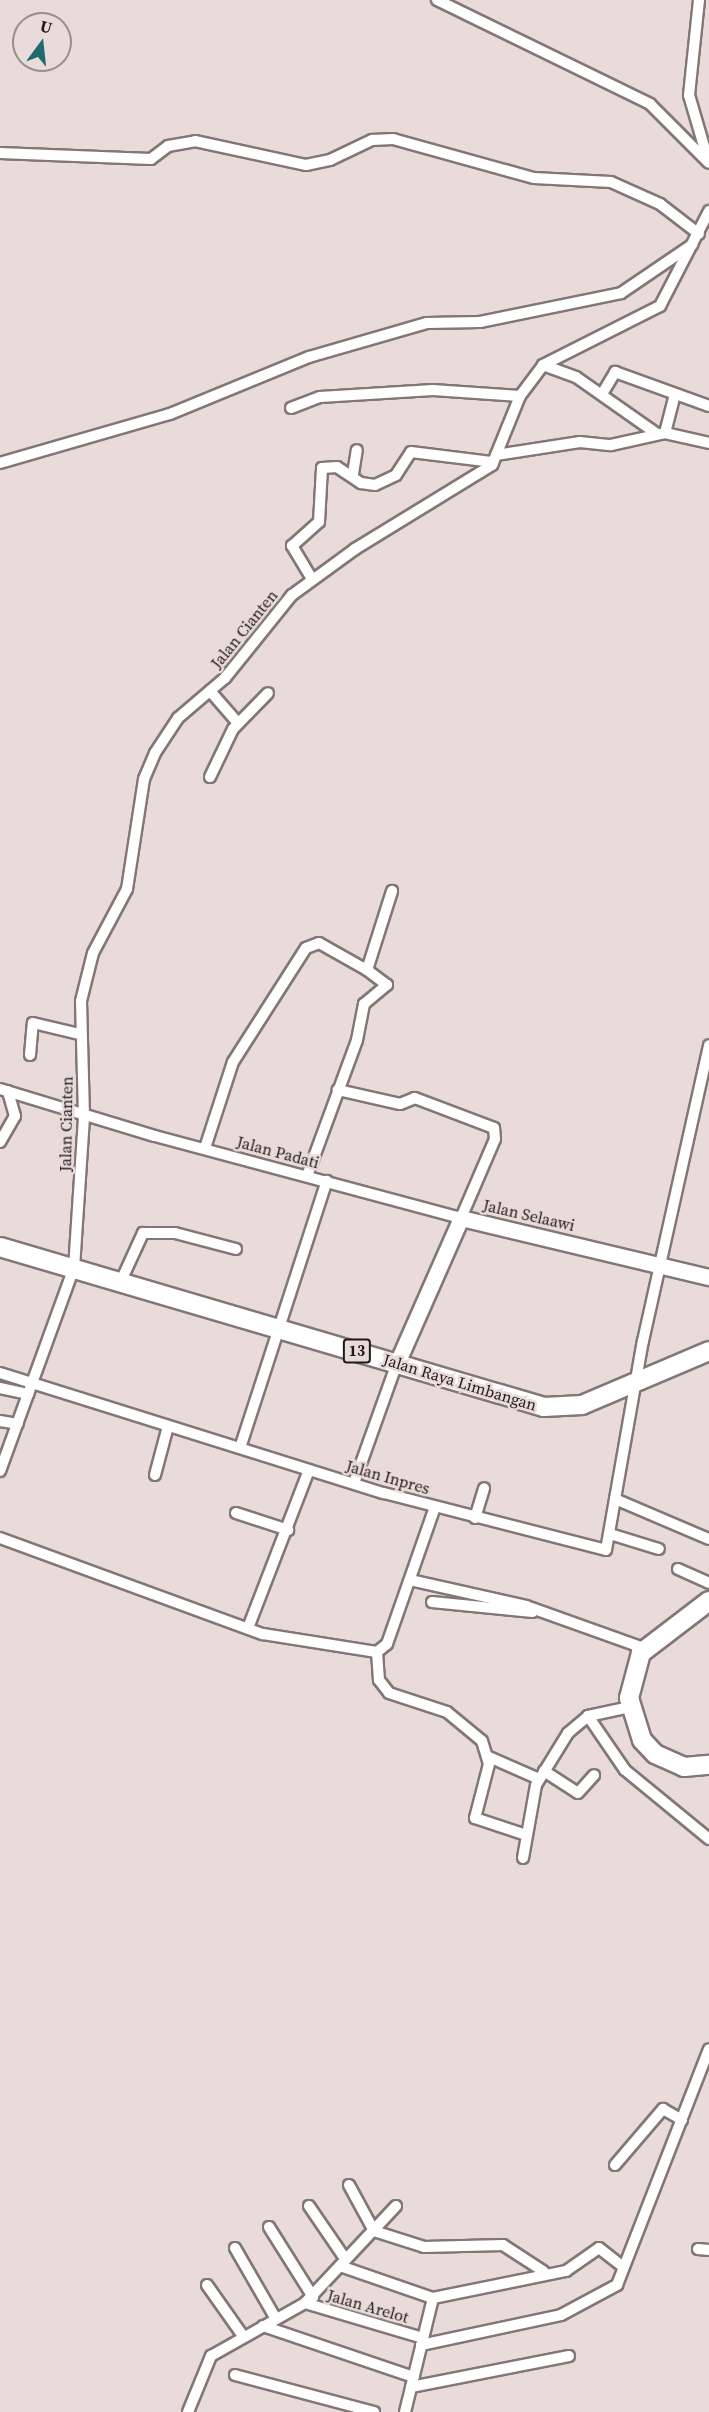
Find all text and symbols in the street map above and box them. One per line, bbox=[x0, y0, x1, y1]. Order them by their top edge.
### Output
north arrow bbox=[12, 12, 72, 72]
text: U bbox=[38, 14, 55, 39]
street label: Jalan Cianten bbox=[207, 586, 281, 672]
street label: Jalan Cianten bbox=[56, 1076, 76, 1172]
street label: Jalan Padati bbox=[235, 1132, 321, 1172]
street label: Jalan Selaawi bbox=[481, 1195, 577, 1235]
road number: 13 bbox=[342, 1339, 372, 1363]
street label: Jalan Raya Limbangan bbox=[381, 1350, 539, 1414]
street label: Jalan Inpres bbox=[344, 1456, 432, 1498]
street label: Jalan Arelot bbox=[325, 2285, 411, 2327]

